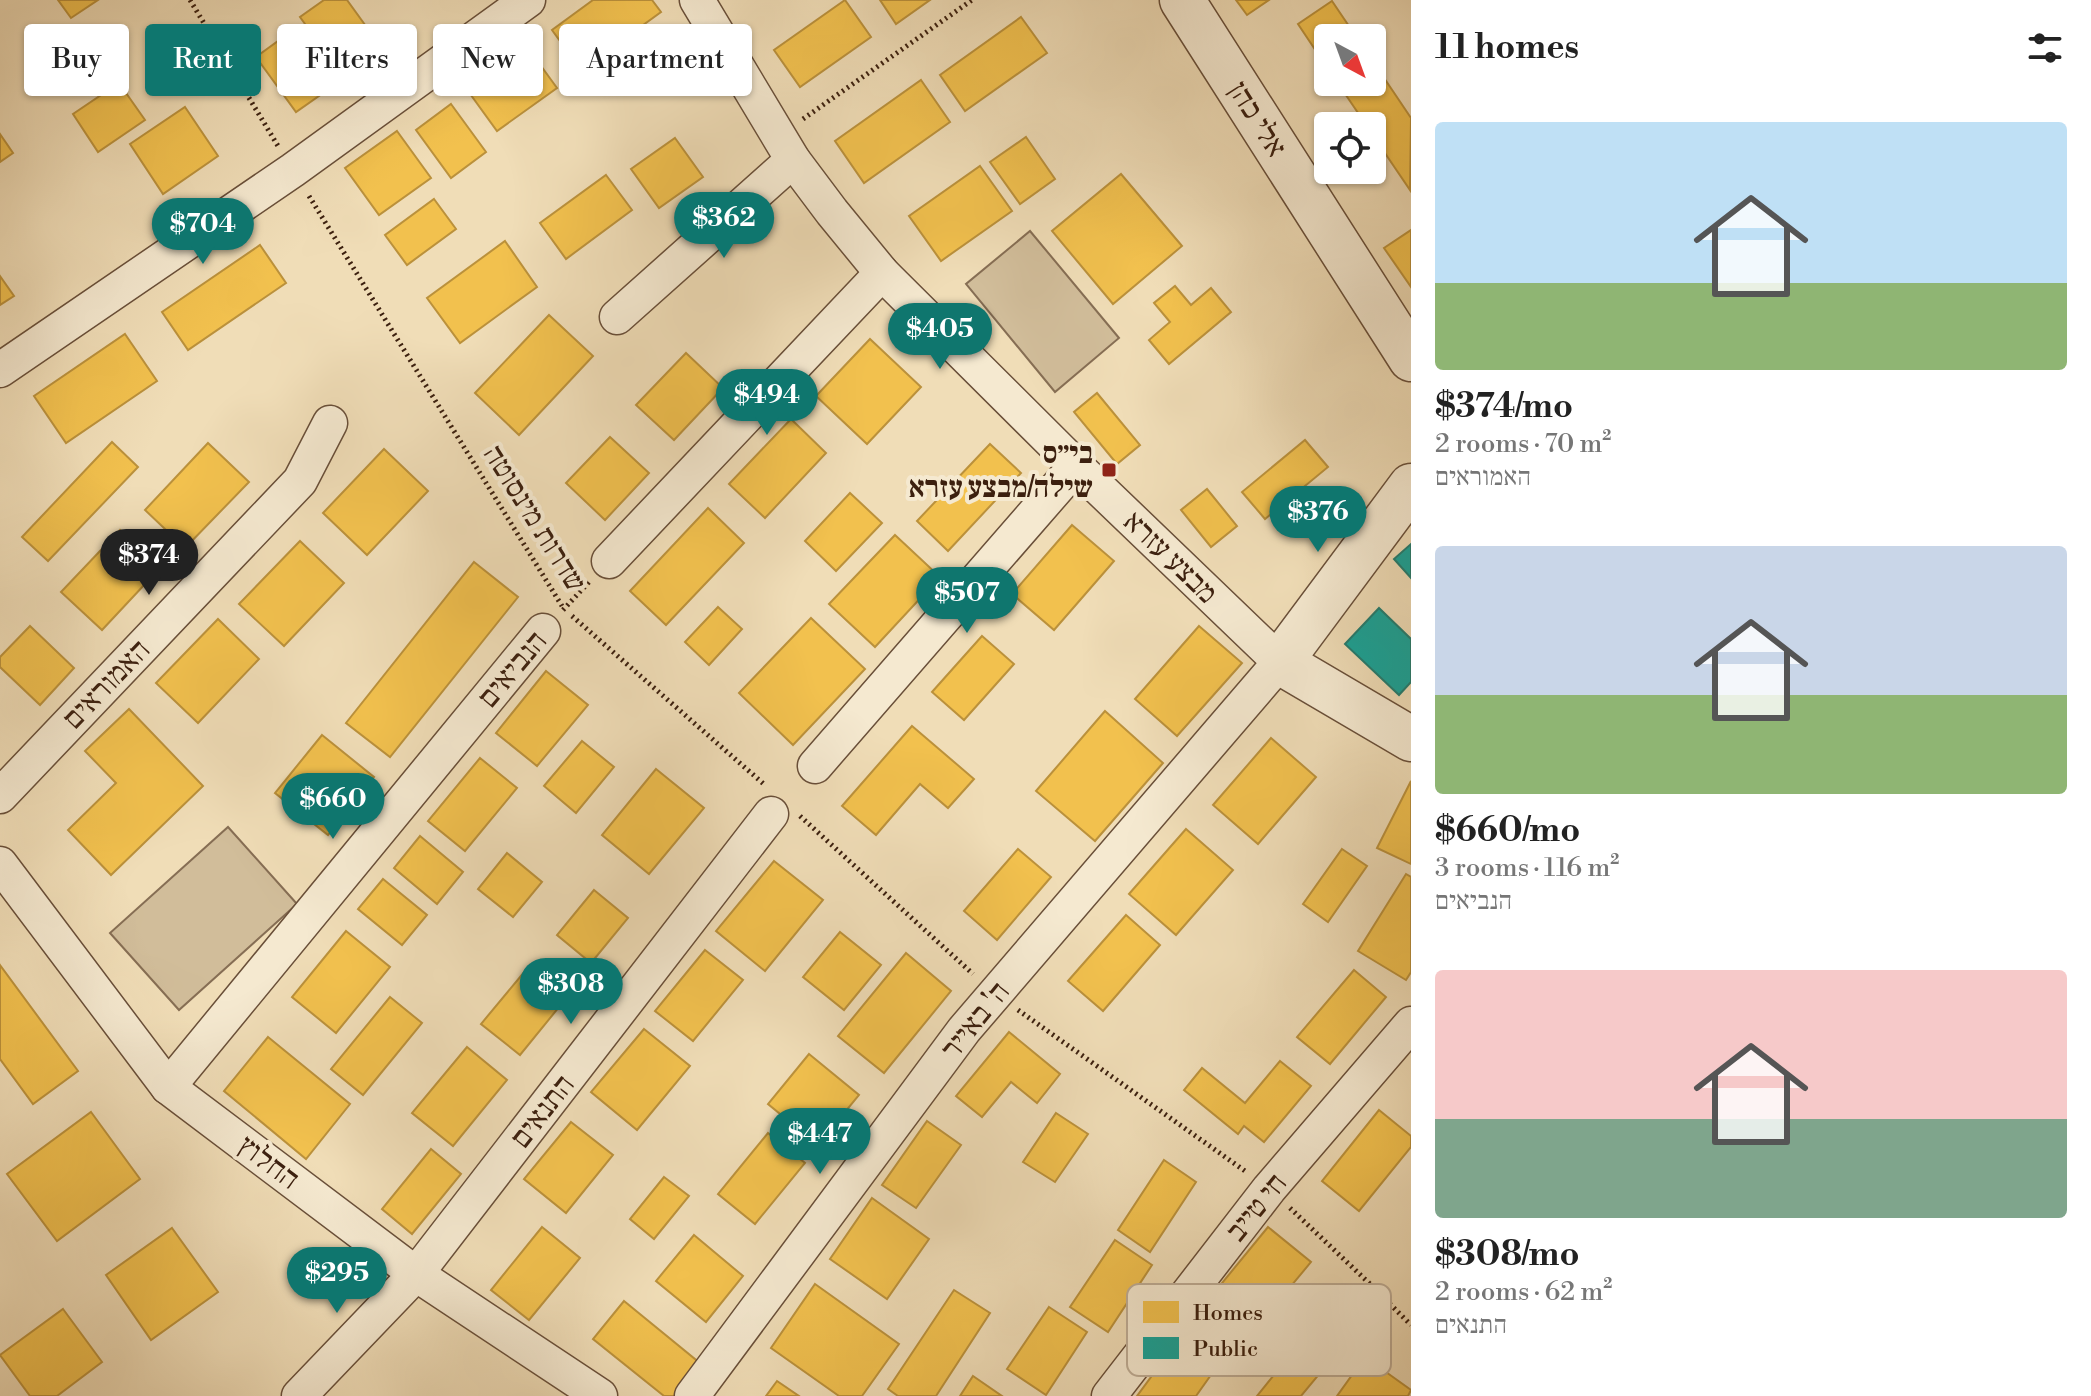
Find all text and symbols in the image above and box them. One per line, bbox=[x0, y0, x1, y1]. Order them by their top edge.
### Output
chip: Buy bbox=[24, 24, 129, 96]
chip: Rent bbox=[145, 24, 261, 96]
chip: Filters bbox=[277, 24, 417, 96]
chip: New bbox=[433, 24, 543, 96]
chip: Apartment bbox=[559, 24, 752, 96]
north arrow bbox=[1314, 24, 1386, 96]
map controls bbox=[1314, 24, 1386, 184]
icon: filters bbox=[2023, 26, 2067, 70]
text: 11 homes bbox=[1435, 27, 1579, 69]
street label: אלי כהן bbox=[1219, 75, 1295, 164]
button: locate bbox=[1314, 112, 1386, 184]
icon: home bbox=[1679, 174, 1823, 318]
pin: $362 bbox=[677, 192, 771, 260]
pin: $704 bbox=[156, 198, 250, 266]
text: $362 bbox=[692, 202, 756, 234]
text: $704 bbox=[170, 208, 236, 240]
pin: $405 bbox=[893, 303, 987, 371]
text: $405 bbox=[906, 313, 974, 345]
pin: $494 bbox=[720, 369, 814, 437]
text: $494 bbox=[734, 379, 800, 411]
text: $374/mo bbox=[1435, 386, 1573, 428]
text: 2 rooms · 70 m² bbox=[1435, 428, 1611, 460]
place label: בי״ס שילה/מבצע עזרא bbox=[909, 435, 1093, 507]
street label: שדרות מינסוטה bbox=[474, 438, 594, 599]
marker: בי״ס שילה/מבצע עזרא bbox=[1100, 461, 1118, 479]
text: האמוראים bbox=[1435, 461, 1531, 493]
pin: $376 bbox=[1271, 486, 1365, 554]
text: $376 bbox=[1287, 496, 1349, 528]
street label: מבצע עזרא bbox=[1115, 503, 1226, 612]
pin: $374 bbox=[102, 529, 196, 597]
text: $374 bbox=[118, 539, 180, 571]
pin: $507 bbox=[920, 567, 1014, 635]
text: $507 bbox=[934, 577, 1000, 609]
icon: home bbox=[1679, 598, 1823, 742]
street label: הנביאים bbox=[470, 623, 556, 716]
street label: האמוראים bbox=[55, 632, 159, 738]
pin: $660 bbox=[286, 773, 380, 841]
text: $660 bbox=[299, 783, 367, 815]
text: $660/mo bbox=[1435, 810, 1580, 852]
text: 3 rooms · 116 m² bbox=[1435, 852, 1619, 884]
text: הנביאים bbox=[1435, 885, 1512, 917]
pin: $308 bbox=[524, 958, 618, 1026]
text: $308 bbox=[538, 968, 604, 1000]
street label: ה' באייר bbox=[933, 974, 1019, 1067]
icon: home bbox=[1679, 1022, 1823, 1166]
street label: התנאים bbox=[502, 1067, 583, 1156]
pin: $447 bbox=[773, 1108, 867, 1176]
text: $447 bbox=[788, 1118, 852, 1150]
street label: החלוץ bbox=[230, 1127, 307, 1198]
street label: חי טייב bbox=[1218, 1166, 1296, 1250]
text: $308/mo bbox=[1435, 1234, 1579, 1276]
pin: $295 bbox=[290, 1247, 384, 1315]
text: $295 bbox=[305, 1257, 369, 1289]
text: 2 rooms · 62 m² bbox=[1435, 1276, 1612, 1308]
legend bbox=[1127, 1284, 1391, 1376]
text: Homes bbox=[1193, 1300, 1263, 1327]
text: התנאים bbox=[1435, 1309, 1507, 1341]
text: Public bbox=[1193, 1336, 1258, 1363]

